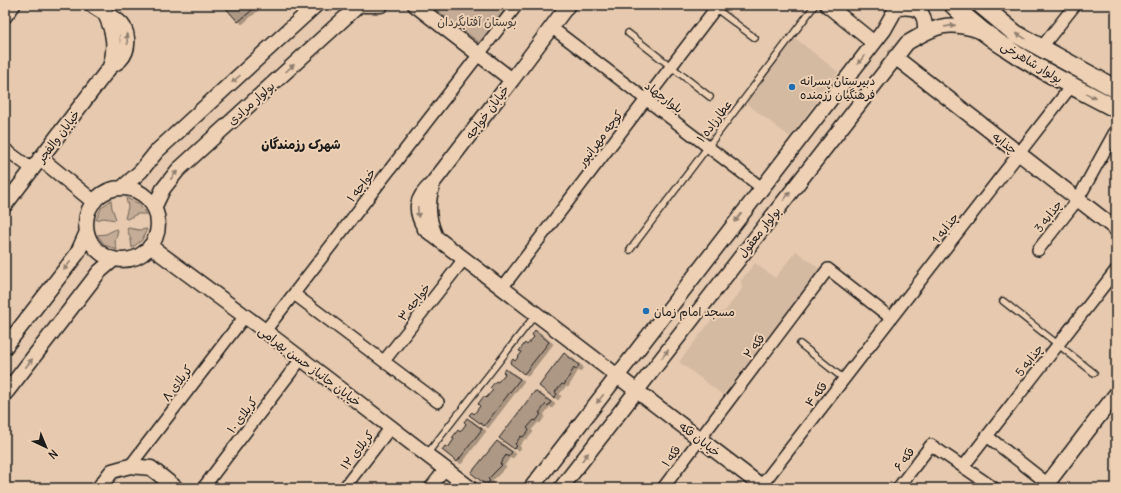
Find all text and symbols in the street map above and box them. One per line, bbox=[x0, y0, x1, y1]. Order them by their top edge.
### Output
park label: بوستان آفتابگردان bbox=[437, 14, 517, 30]
one-way arrow bbox=[944, 22, 956, 29]
one-way arrow bbox=[123, 33, 130, 45]
one-way arrow bbox=[1015, 33, 1027, 40]
street label: بولوار شاهرخی bbox=[998, 38, 1065, 87]
one-way arrow bbox=[856, 55, 865, 66]
one-way arrow bbox=[285, 63, 295, 73]
place label: دبیرستان پسرانه فرهنگیان رزمنده bbox=[800, 73, 875, 102]
one-way arrow bbox=[231, 74, 241, 83]
street label: بولوار مرادی bbox=[224, 78, 278, 129]
street label: بلوارجهاد bbox=[641, 78, 686, 117]
street label: خیابان خواجه bbox=[462, 82, 513, 143]
marker: دبیرستان پسرانه فرهنگیان رزمنده bbox=[787, 82, 797, 92]
one-way arrow bbox=[1085, 92, 1096, 99]
street label: عطارزاده ۱ bbox=[693, 97, 735, 145]
street label: خیابان والفجر bbox=[33, 107, 84, 167]
street label: کوچه مهرانپور bbox=[574, 107, 627, 170]
street label: چذابه bbox=[989, 129, 1020, 158]
district label: شهرک رزمندگان bbox=[261, 136, 341, 153]
street label: خواجه ۱ bbox=[343, 165, 380, 205]
one-way arrow bbox=[169, 170, 178, 181]
one-way arrow bbox=[783, 191, 791, 202]
street label: چذابه 3 bbox=[1031, 197, 1066, 236]
street label: بولوار معقول bbox=[735, 204, 784, 261]
one-way arrow bbox=[415, 206, 421, 219]
street label: چذابه 1 bbox=[928, 210, 962, 247]
one-way arrow bbox=[734, 213, 743, 224]
one-way arrow bbox=[63, 260, 72, 271]
street label: خواجه ۳ bbox=[395, 280, 434, 325]
place label: مسجد امام زمان bbox=[654, 304, 735, 321]
marker: مسجد امام زمان bbox=[641, 306, 651, 316]
street label: خیابان جانباز حسن بهرامی bbox=[255, 323, 364, 410]
street label: فکه ۲ bbox=[740, 331, 768, 361]
street label: چذابه 5 bbox=[1012, 341, 1047, 380]
one-way arrow bbox=[660, 349, 669, 360]
one-way arrow bbox=[25, 358, 33, 369]
street label: کربلای ۸ bbox=[158, 362, 196, 405]
street label: فکه ۴ bbox=[802, 379, 830, 409]
street label: کربلای ۱۰ bbox=[223, 394, 261, 437]
one-way arrow bbox=[595, 394, 604, 405]
street label: خیابان فکه bbox=[676, 418, 724, 461]
north arrow bbox=[26, 427, 66, 467]
street label: کربلای ۱۲ bbox=[337, 427, 378, 473]
street label: فکه ۱ bbox=[658, 442, 684, 470]
street label: فکه ۶ bbox=[890, 444, 918, 474]
text: N bbox=[45, 447, 61, 462]
one-way arrow bbox=[581, 452, 589, 463]

